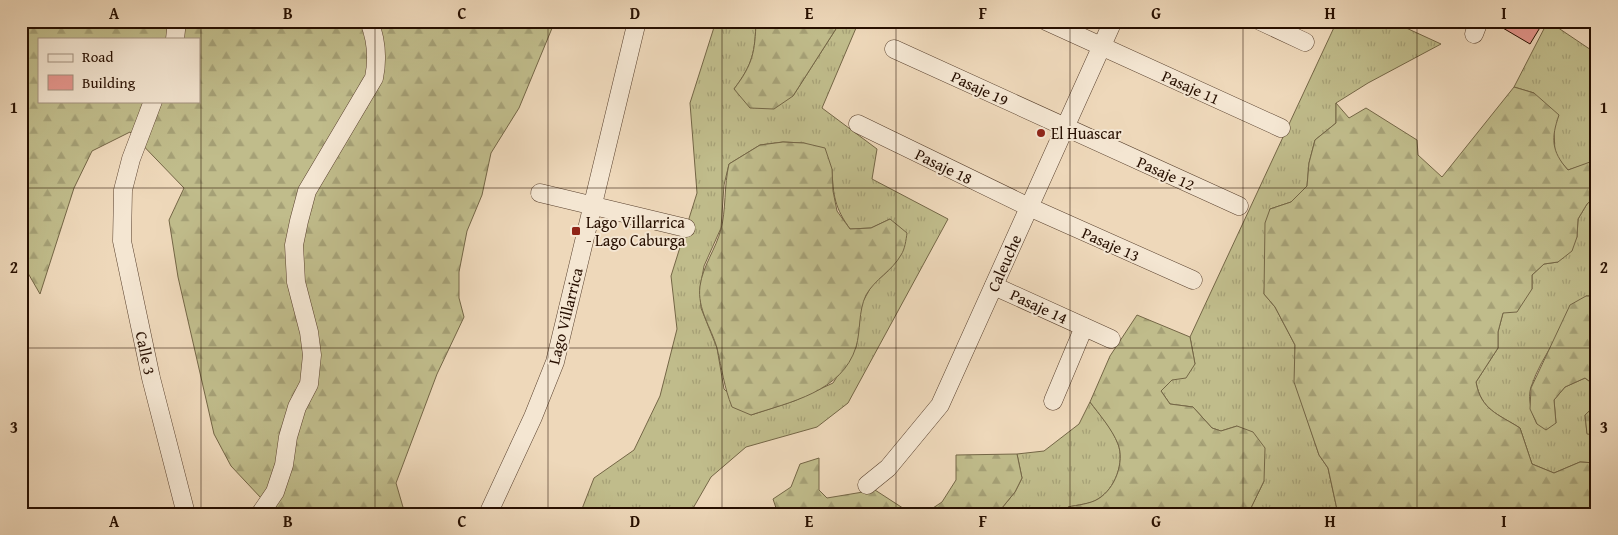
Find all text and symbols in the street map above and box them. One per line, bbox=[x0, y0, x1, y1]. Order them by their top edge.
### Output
text: A bbox=[109, 1, 120, 25]
text: B bbox=[283, 1, 293, 25]
text: C bbox=[457, 1, 467, 25]
text: D bbox=[630, 1, 640, 25]
text: E bbox=[805, 1, 814, 25]
text: F bbox=[979, 1, 987, 25]
text: G bbox=[1151, 1, 1161, 25]
text: H bbox=[1324, 1, 1336, 25]
text: I bbox=[1501, 1, 1507, 25]
legend bbox=[38, 38, 200, 102]
text: Road bbox=[82, 46, 113, 67]
street label: Pasaje 19 bbox=[947, 64, 1013, 112]
street label: Pasaje 11 bbox=[1158, 64, 1224, 110]
text: Building bbox=[82, 72, 136, 93]
text: 1 bbox=[10, 95, 18, 119]
text: 1 bbox=[1600, 95, 1608, 119]
place label: El Huascar bbox=[1051, 121, 1122, 145]
marker: El Huascar bbox=[1035, 127, 1047, 139]
street label: Pasaje 18 bbox=[911, 142, 977, 190]
street label: Pasaje 12 bbox=[1133, 150, 1199, 196]
place label: Lago Villarrica - Lago Caburga bbox=[586, 210, 686, 252]
street label: Pasaje 13 bbox=[1078, 221, 1144, 267]
marker: Lago Villarrica - Lago Caburga bbox=[570, 225, 582, 237]
street label: Caleuche bbox=[981, 231, 1027, 295]
text: 2 bbox=[10, 255, 18, 279]
text: 2 bbox=[1600, 255, 1608, 279]
street label: Lago Villarrica bbox=[541, 265, 589, 367]
street label: Pasaje 14 bbox=[1006, 282, 1072, 330]
street label: Calle 3 bbox=[130, 329, 162, 377]
text: 3 bbox=[10, 415, 18, 439]
text: 3 bbox=[1600, 415, 1608, 439]
text: A bbox=[109, 509, 120, 533]
text: B bbox=[283, 509, 293, 533]
text: C bbox=[457, 509, 467, 533]
text: D bbox=[630, 509, 640, 533]
text: E bbox=[805, 509, 814, 533]
text: F bbox=[979, 509, 987, 533]
text: G bbox=[1151, 509, 1161, 533]
text: H bbox=[1324, 509, 1336, 533]
text: I bbox=[1501, 509, 1507, 533]

